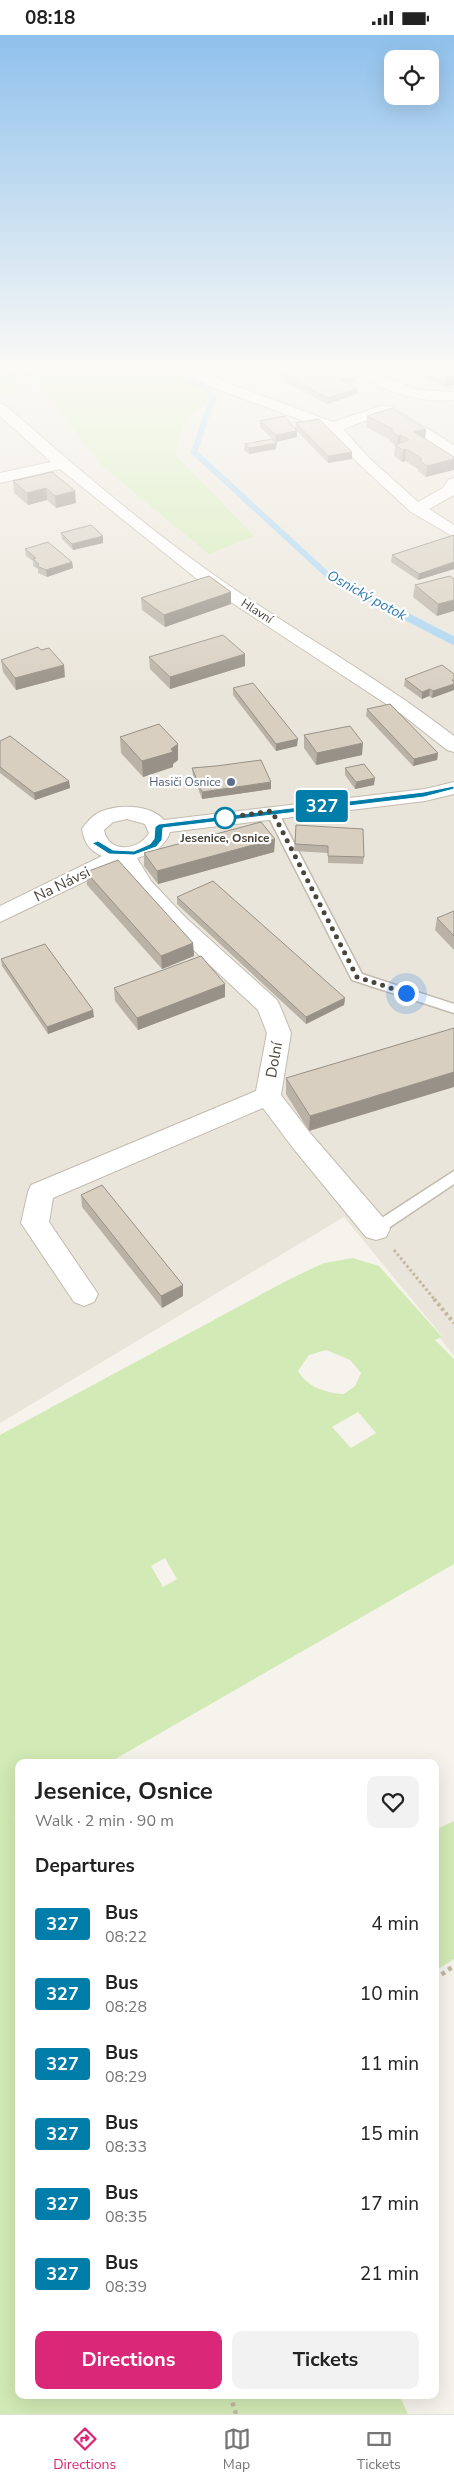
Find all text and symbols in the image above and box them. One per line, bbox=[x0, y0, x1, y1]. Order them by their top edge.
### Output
text: 08:18 bbox=[25, 5, 75, 31]
map controls bbox=[384, 50, 439, 105]
button: locate bbox=[384, 50, 439, 105]
water label: Osnický potok bbox=[324, 566, 411, 626]
street label: Hlavní bbox=[238, 595, 277, 628]
place label: Hasiči Osnice bbox=[149, 774, 221, 790]
marker: Hasiči Osnice bbox=[225, 776, 237, 788]
line badge: 327 bbox=[293, 790, 351, 822]
text: 327 bbox=[306, 794, 338, 818]
marker: Jesenice, Osnice bbox=[214, 807, 236, 829]
place label: Jesenice, Osnice bbox=[180, 830, 270, 846]
street label: Na Návsi bbox=[31, 862, 93, 906]
your location bbox=[394, 981, 419, 1006]
street label: Dolní bbox=[261, 1039, 287, 1079]
text: Jesenice, Osnice bbox=[35, 1775, 213, 1807]
button: heart bbox=[367, 1776, 419, 1828]
text: Walk · 2 min · 90 m bbox=[35, 1810, 174, 1832]
text: Departures bbox=[35, 1853, 135, 1879]
text: Bus bbox=[105, 1900, 138, 1926]
text: 4 min bbox=[371, 1911, 419, 1937]
text: 327 bbox=[46, 1912, 79, 1936]
text: 08:22 bbox=[105, 1926, 147, 1948]
text: Bus bbox=[105, 1970, 138, 1996]
text: 10 min bbox=[360, 1981, 419, 2007]
text: 327 bbox=[46, 1982, 79, 2006]
text: 08:28 bbox=[105, 1996, 147, 2018]
text: Bus bbox=[105, 2040, 138, 2066]
text: 11 min bbox=[360, 2051, 419, 2077]
text: 327 bbox=[46, 2052, 79, 2076]
text: 08:29 bbox=[105, 2066, 147, 2088]
text: Bus bbox=[105, 2110, 138, 2136]
text: 15 min bbox=[360, 2121, 419, 2147]
text: 327 bbox=[46, 2122, 79, 2146]
text: 08:33 bbox=[105, 2136, 147, 2158]
text: Bus bbox=[105, 2180, 138, 2206]
text: 17 min bbox=[360, 2191, 419, 2217]
text: 327 bbox=[46, 2192, 79, 2216]
text: 08:35 bbox=[105, 2206, 147, 2228]
text: Bus bbox=[105, 2250, 138, 2276]
text: 21 min bbox=[360, 2261, 419, 2287]
text: 327 bbox=[46, 2262, 79, 2286]
text: 08:39 bbox=[105, 2276, 147, 2298]
button: Directions bbox=[35, 2331, 222, 2389]
button: Tickets bbox=[232, 2331, 419, 2389]
tab: Directions bbox=[53, 2425, 116, 2474]
tab: Map bbox=[223, 2425, 251, 2474]
tab: Tickets bbox=[357, 2425, 401, 2474]

